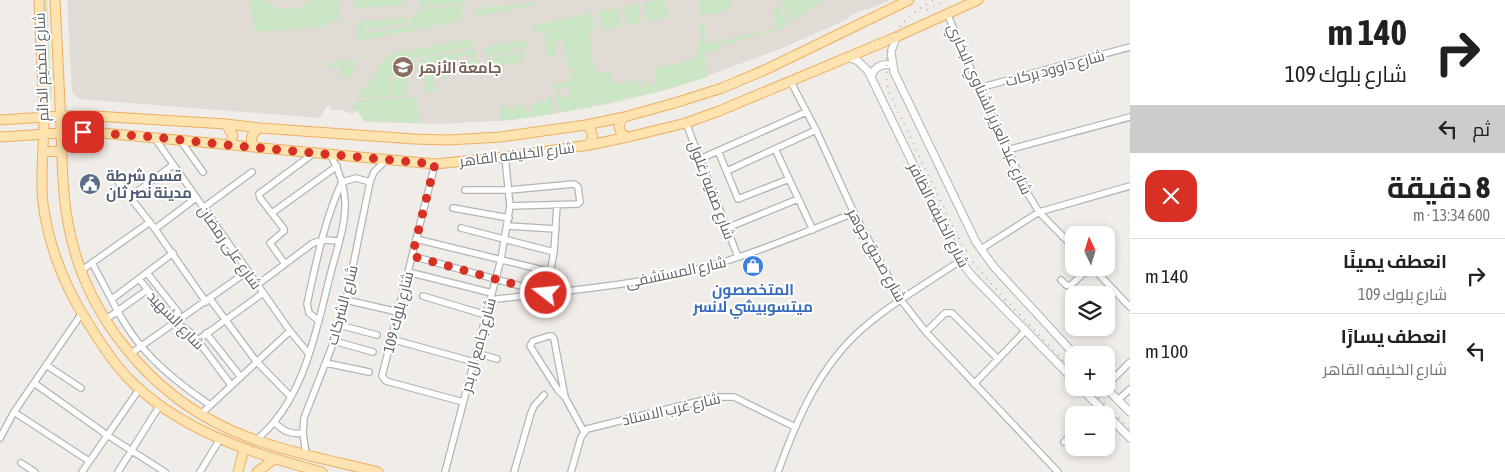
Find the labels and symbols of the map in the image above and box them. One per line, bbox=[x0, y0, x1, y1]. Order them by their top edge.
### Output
street label: شارع المخيم الدائم bbox=[31, 12, 54, 122]
street label: شارع عبد العزيز الشناوي البخاري bbox=[941, 21, 1035, 199]
street label: شارع داوود بركات bbox=[1003, 47, 1107, 92]
school or university icon: جامعة الأزهر bbox=[391, 55, 415, 79]
place label: جامعة الأزهر bbox=[418, 59, 501, 77]
pin bbox=[62, 111, 104, 153]
street label: شارع الخليفه القاهر bbox=[457, 138, 576, 173]
street label: شارع صفيه زغلول bbox=[683, 138, 739, 243]
street label: شارع الخليفه الظافر bbox=[902, 159, 973, 271]
place label: قسم شرطة مدينة نصر ثان bbox=[106, 167, 192, 202]
public building icon: قسم شرطة مدينة نصر ثان bbox=[78, 172, 102, 196]
street label: شارع على رمضان bbox=[192, 202, 265, 294]
street label: شارع صديق جوهر bbox=[841, 204, 910, 306]
north arrow bbox=[1065, 226, 1115, 276]
street label: شارع المستشفى bbox=[624, 253, 728, 294]
shop icon: المتخصصون ميتسوبيشي لانسر bbox=[741, 254, 765, 278]
street label: شارع الشركات bbox=[323, 263, 364, 348]
position arrow bbox=[519, 266, 571, 318]
street label: شارع بلوك 109 bbox=[380, 269, 419, 355]
place label: المتخصصون ميتسوبيشي لانسر bbox=[692, 281, 813, 319]
street label: شارع الشهيد bbox=[142, 287, 208, 355]
street label: شارع جامع ال بدر bbox=[457, 296, 502, 396]
street label: شارع غرب الاستاد bbox=[620, 389, 723, 432]

